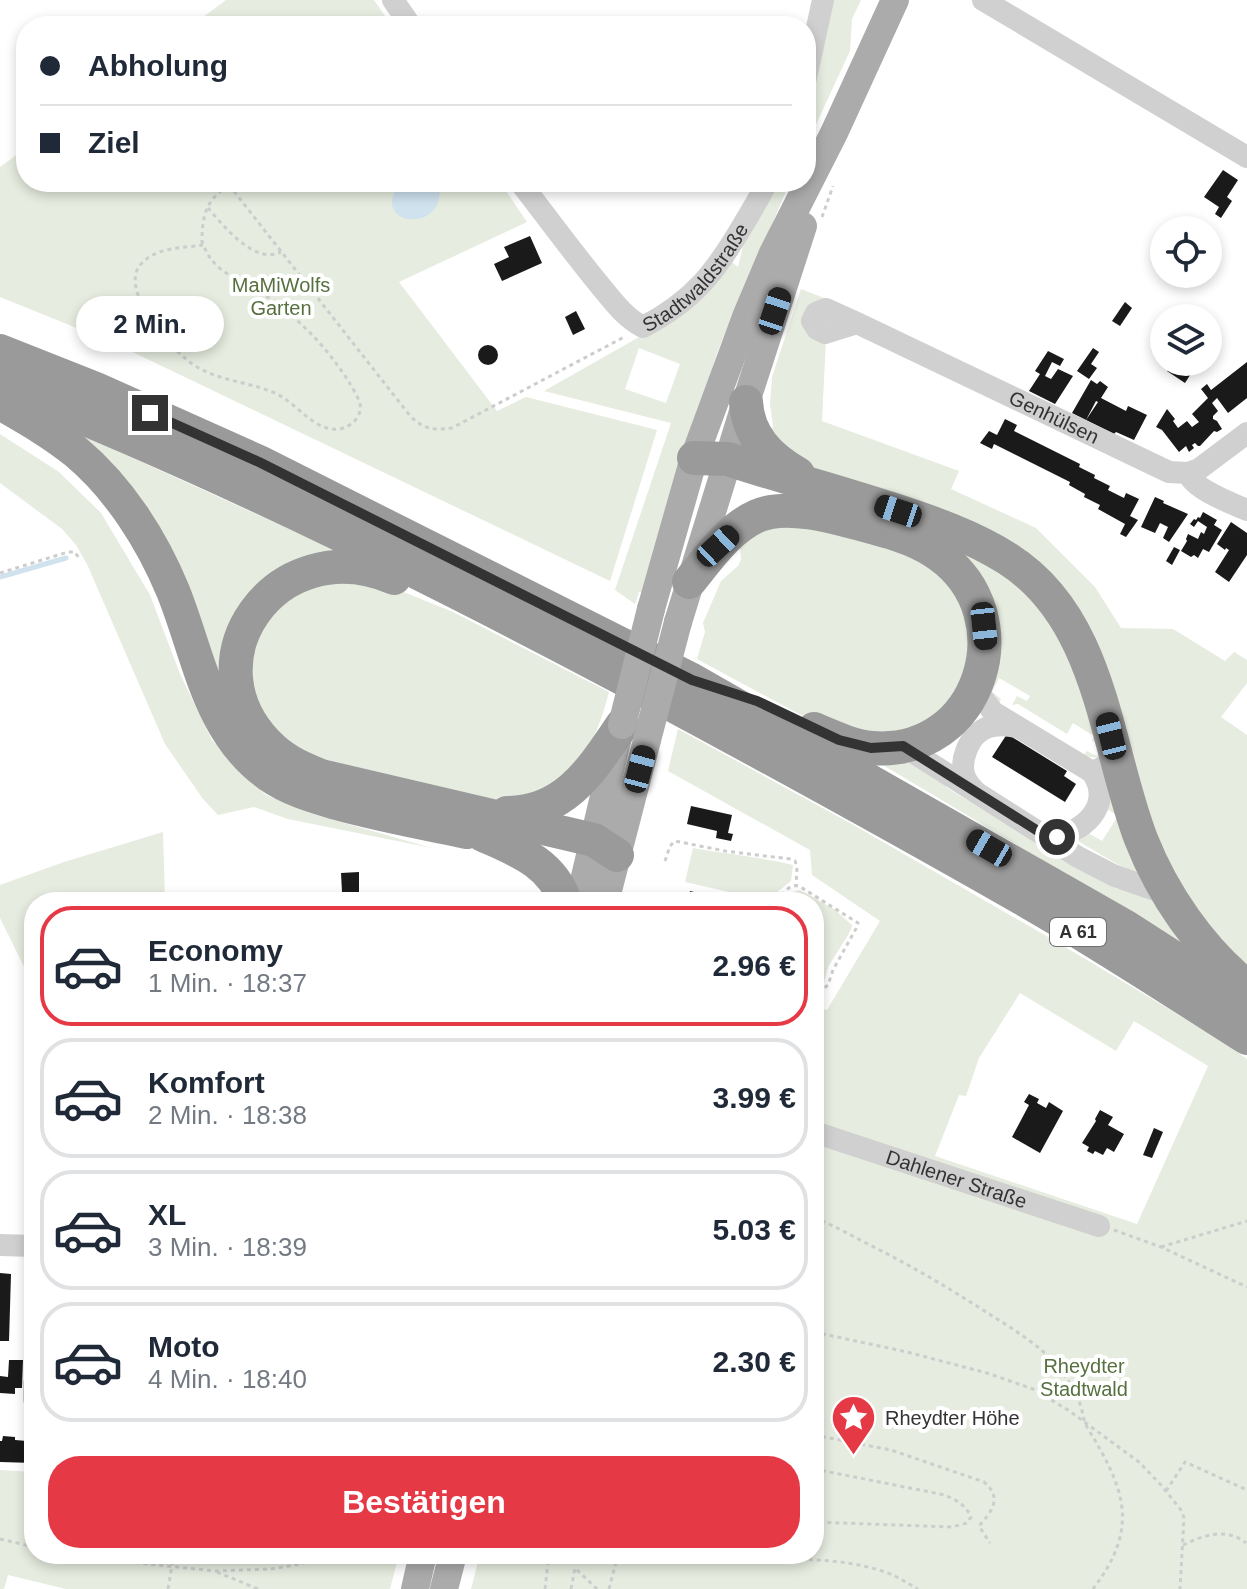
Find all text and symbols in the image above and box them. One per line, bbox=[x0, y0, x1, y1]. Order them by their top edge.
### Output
text: Abholung bbox=[88, 49, 228, 82]
text: Ziel bbox=[88, 126, 140, 159]
map controls bbox=[1150, 216, 1222, 376]
button: locate bbox=[1150, 216, 1222, 288]
street label: Stadtwaldstraße bbox=[639, 220, 752, 336]
park label: MaMiWolfs Garten bbox=[232, 274, 330, 319]
car bbox=[756, 284, 794, 338]
callout: 2 Min. bbox=[76, 297, 224, 353]
button: layers bbox=[1150, 304, 1222, 376]
text: 2 Min. bbox=[113, 309, 187, 339]
street label: Genhülsen bbox=[1006, 386, 1102, 448]
route end bbox=[132, 395, 168, 431]
car bbox=[871, 492, 925, 530]
car bbox=[692, 521, 744, 571]
car bbox=[970, 601, 998, 651]
car bbox=[1094, 710, 1128, 762]
car bbox=[622, 743, 658, 795]
route start bbox=[1039, 819, 1075, 855]
car bbox=[962, 826, 1016, 870]
road number: A 61 bbox=[1050, 918, 1106, 946]
icon: car bbox=[52, 930, 124, 1002]
text: Economy bbox=[148, 934, 283, 967]
text: 2.96 € bbox=[713, 949, 796, 982]
text: 1 Min. · 18:37 bbox=[148, 968, 307, 998]
icon: car bbox=[52, 1062, 124, 1134]
text: Komfort bbox=[148, 1066, 265, 1099]
text: 3.99 € bbox=[713, 1081, 796, 1114]
text: 2 Min. · 18:38 bbox=[148, 1100, 307, 1130]
street label: Dahlener Straße bbox=[883, 1146, 1030, 1212]
icon: car bbox=[52, 1194, 124, 1266]
text: XL bbox=[148, 1198, 186, 1231]
text: 5.03 € bbox=[713, 1213, 796, 1246]
text: 3 Min. · 18:39 bbox=[148, 1232, 307, 1262]
icon: car bbox=[52, 1326, 124, 1398]
text: Moto bbox=[148, 1330, 220, 1363]
text: 2.30 € bbox=[713, 1345, 796, 1378]
park label: Rheydter Stadtwald bbox=[1040, 1355, 1128, 1400]
text: 4 Min. · 18:40 bbox=[148, 1364, 307, 1394]
place icon: Rheydter Höhe bbox=[830, 1394, 878, 1457]
place label: Rheydter Höhe bbox=[885, 1407, 1020, 1429]
button: Bestätigen bbox=[48, 1456, 800, 1548]

